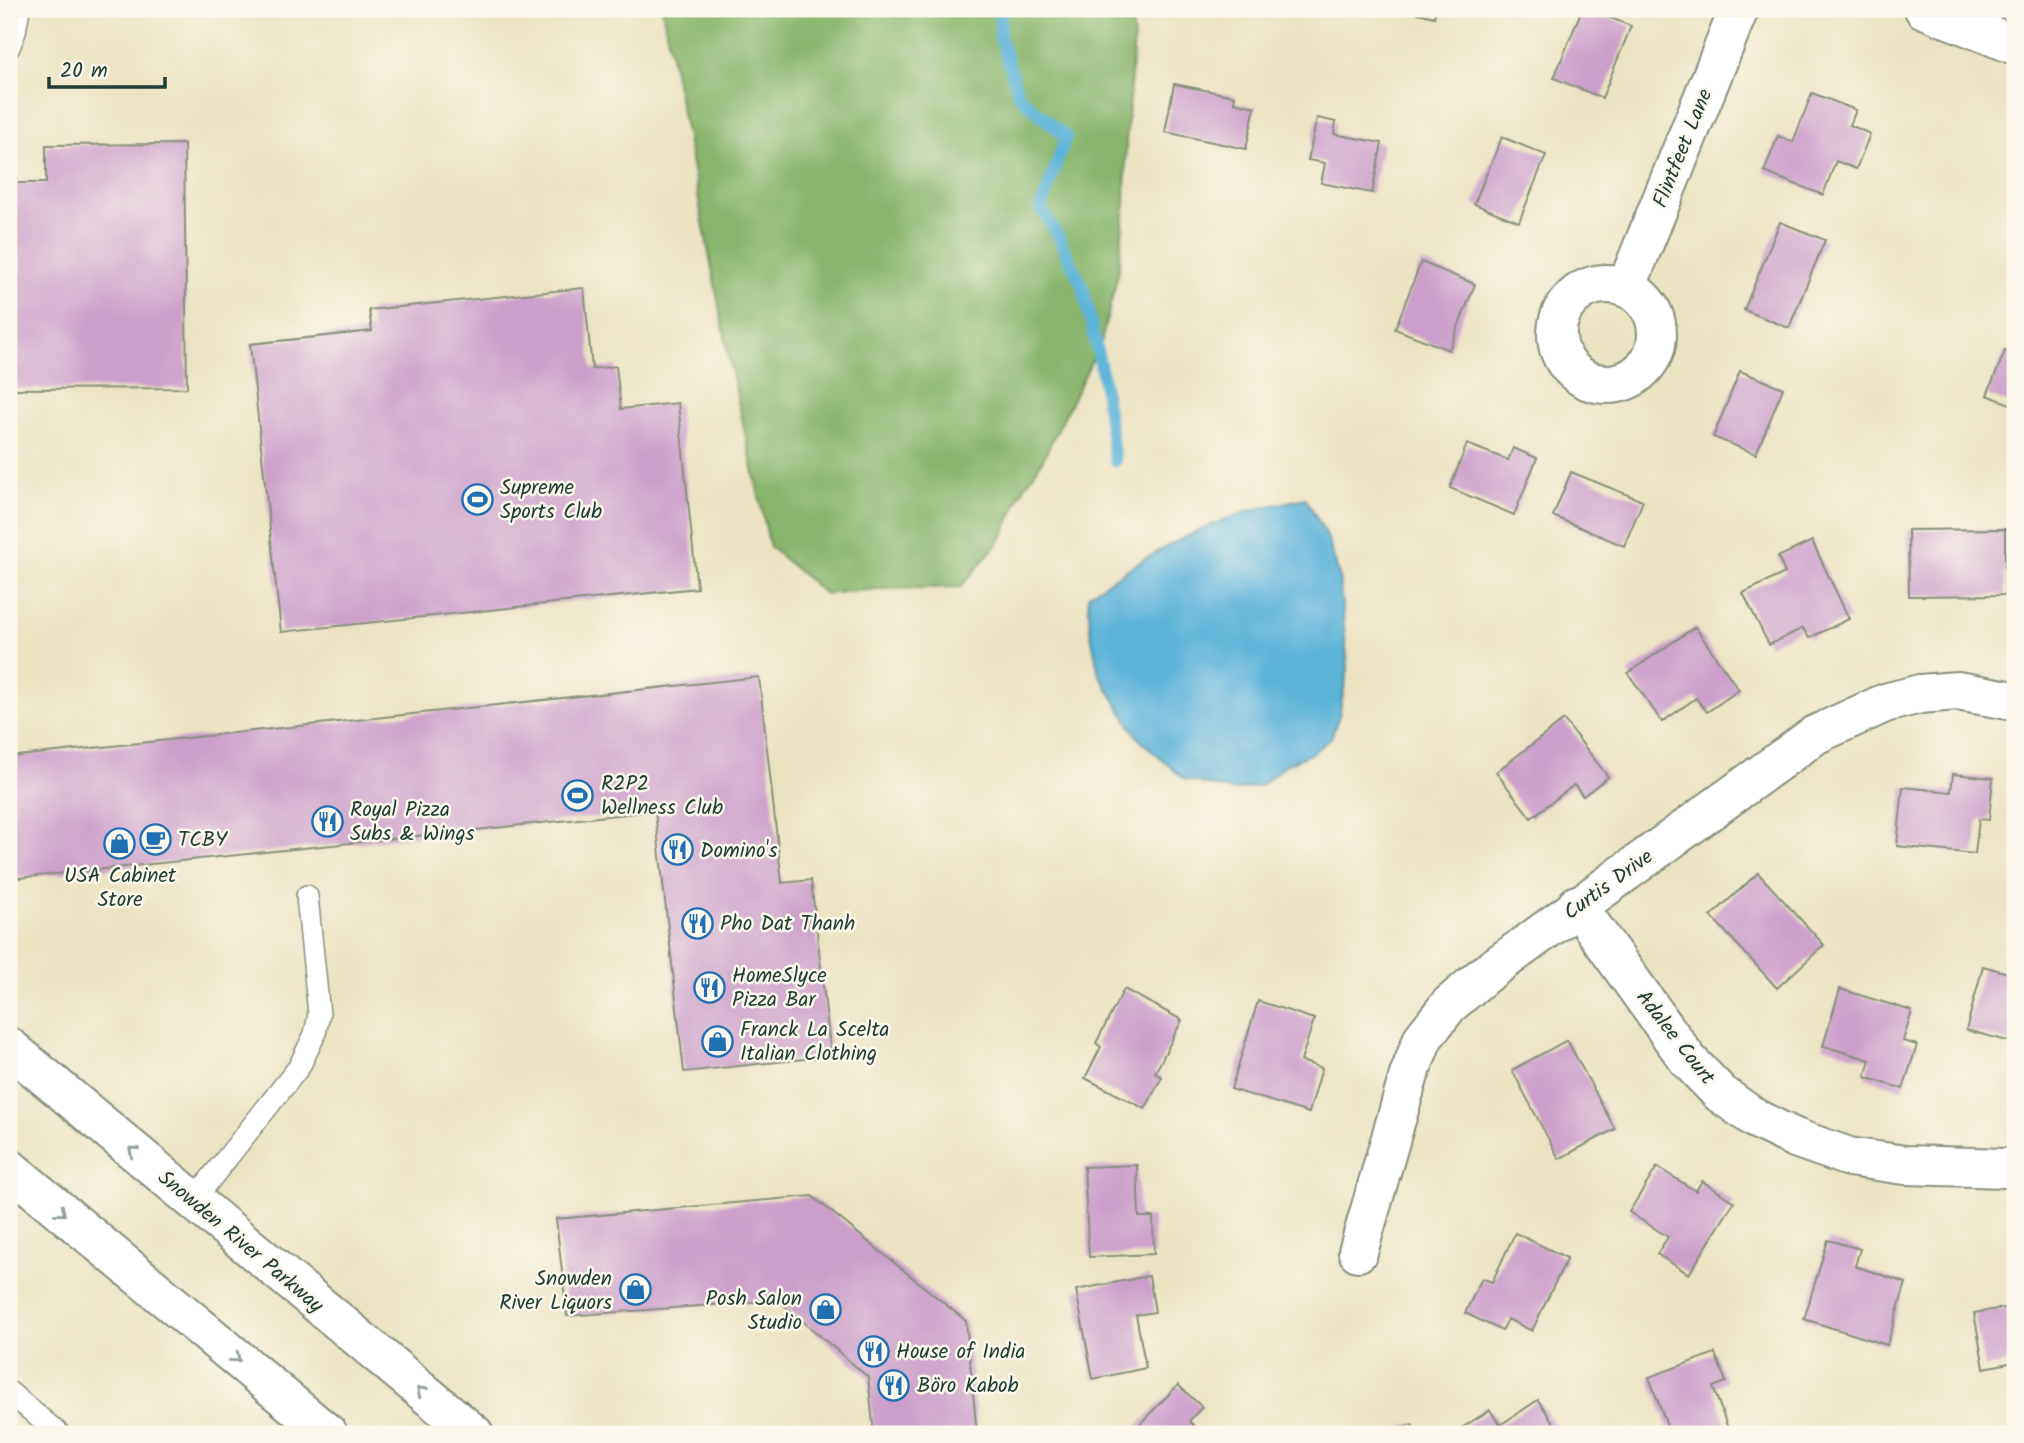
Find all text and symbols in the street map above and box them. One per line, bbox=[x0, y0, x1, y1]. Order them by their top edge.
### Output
scale bar bbox=[49, 46, 164, 90]
text: 20 m bbox=[60, 55, 108, 88]
street label: Flintfeet Lane bbox=[1645, 84, 1722, 213]
place label: Supreme Sports Club bbox=[500, 472, 602, 529]
sports icon: Supreme Sports Club bbox=[460, 482, 494, 516]
place label: R2P2 Wellness Club bbox=[601, 768, 723, 825]
sports icon: R2P2 Wellness Club bbox=[561, 778, 595, 812]
place label: Royal Pizza Subs & Wings bbox=[350, 794, 474, 851]
restaurant icon: Royal Pizza Subs & Wings bbox=[310, 804, 344, 838]
cafe icon: TCBY bbox=[138, 822, 172, 856]
place label: TCBY bbox=[178, 824, 228, 857]
shop icon: USA Cabinet Store bbox=[103, 826, 137, 860]
restaurant icon: Domino's bbox=[660, 833, 694, 867]
place label: Domino's bbox=[700, 835, 778, 868]
street label: Curtis Drive bbox=[1557, 841, 1661, 929]
place label: USA Cabinet Store bbox=[64, 860, 177, 917]
restaurant icon: Pho Dat Thanh bbox=[680, 906, 714, 940]
place label: Pho Dat Thanh bbox=[720, 908, 855, 941]
place label: HomeSlyce Pizza Bar bbox=[732, 960, 827, 1017]
restaurant icon: HomeSlyce Pizza Bar bbox=[692, 970, 726, 1004]
street label: Adalee Court bbox=[1627, 983, 1723, 1093]
place label: Franck La Scelta Italian Clothing bbox=[740, 1014, 889, 1071]
shop icon: Franck La Scelta Italian Clothing bbox=[700, 1024, 734, 1058]
one-way arrow bbox=[129, 1147, 142, 1159]
street label: Snowden River Parkway bbox=[150, 1163, 331, 1322]
one-way arrow bbox=[53, 1204, 66, 1216]
place label: Snowden River Liquors bbox=[499, 1263, 612, 1320]
shop icon: Snowden River Liquors bbox=[618, 1273, 652, 1307]
place label: Posh Salon Studio bbox=[706, 1283, 802, 1340]
shop icon: Posh Salon Studio bbox=[808, 1293, 842, 1327]
restaurant icon: House of India bbox=[856, 1334, 890, 1368]
place label: House of India bbox=[896, 1336, 1025, 1369]
one-way arrow bbox=[228, 1349, 240, 1362]
restaurant icon: Böro Kabob bbox=[877, 1368, 911, 1402]
place label: Böro Kabob bbox=[917, 1370, 1019, 1403]
one-way arrow bbox=[417, 1387, 430, 1399]

